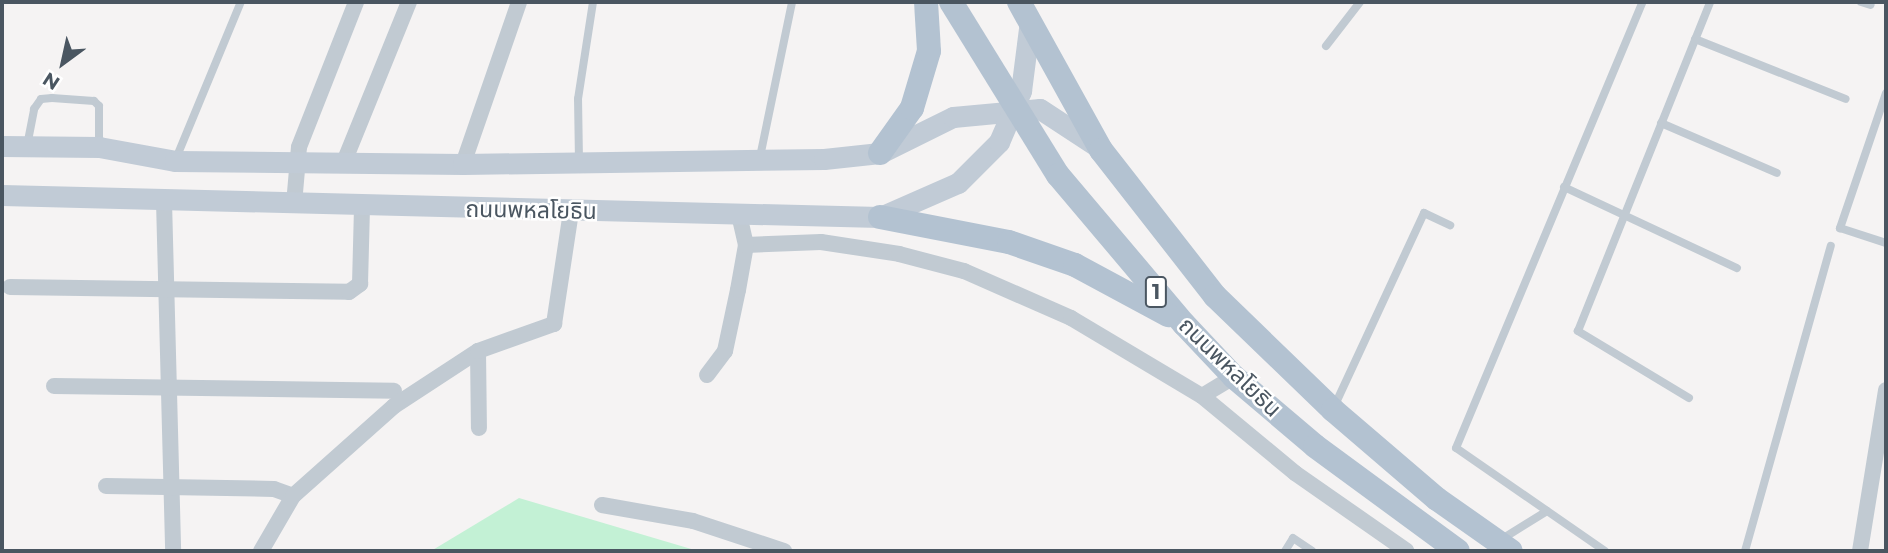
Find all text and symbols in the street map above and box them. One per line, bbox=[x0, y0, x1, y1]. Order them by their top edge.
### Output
north arrow bbox=[28, 28, 98, 98]
text: N bbox=[39, 67, 64, 95]
street label: ถนนพหลโยธิน bbox=[465, 195, 597, 225]
road number: 1 bbox=[1144, 274, 1168, 310]
street label: ถนนพหลโยธิน bbox=[1173, 311, 1287, 423]

